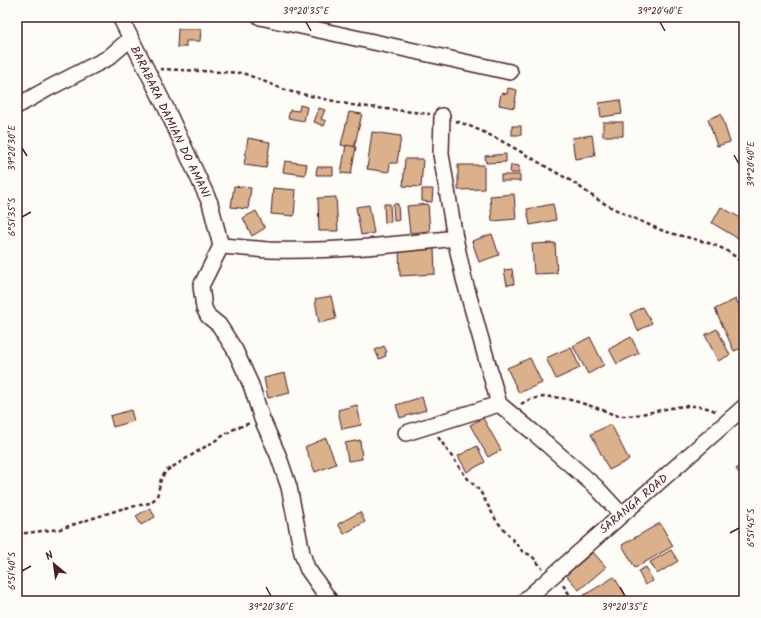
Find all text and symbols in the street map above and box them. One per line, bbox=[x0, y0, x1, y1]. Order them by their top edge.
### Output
text: 39°20'35"E bbox=[283, 3, 330, 19]
text: 39°20'40"E bbox=[637, 3, 684, 19]
street label: BARABARA DAMIAN DO AMANI bbox=[125, 43, 215, 202]
text: 39°20'30"E bbox=[4, 124, 20, 171]
text: 39°20'40"E bbox=[743, 140, 759, 187]
text: 6°51'35"S bbox=[4, 197, 20, 236]
street label: SARANGA ROAD bbox=[595, 469, 673, 539]
text: 6°51'45"S bbox=[743, 508, 759, 547]
north arrow bbox=[34, 544, 74, 584]
text: N bbox=[42, 547, 57, 566]
text: 6°51'40"S bbox=[4, 551, 20, 590]
text: 39°20'30"E bbox=[248, 599, 295, 615]
text: 39°20'35"E bbox=[602, 599, 649, 615]

